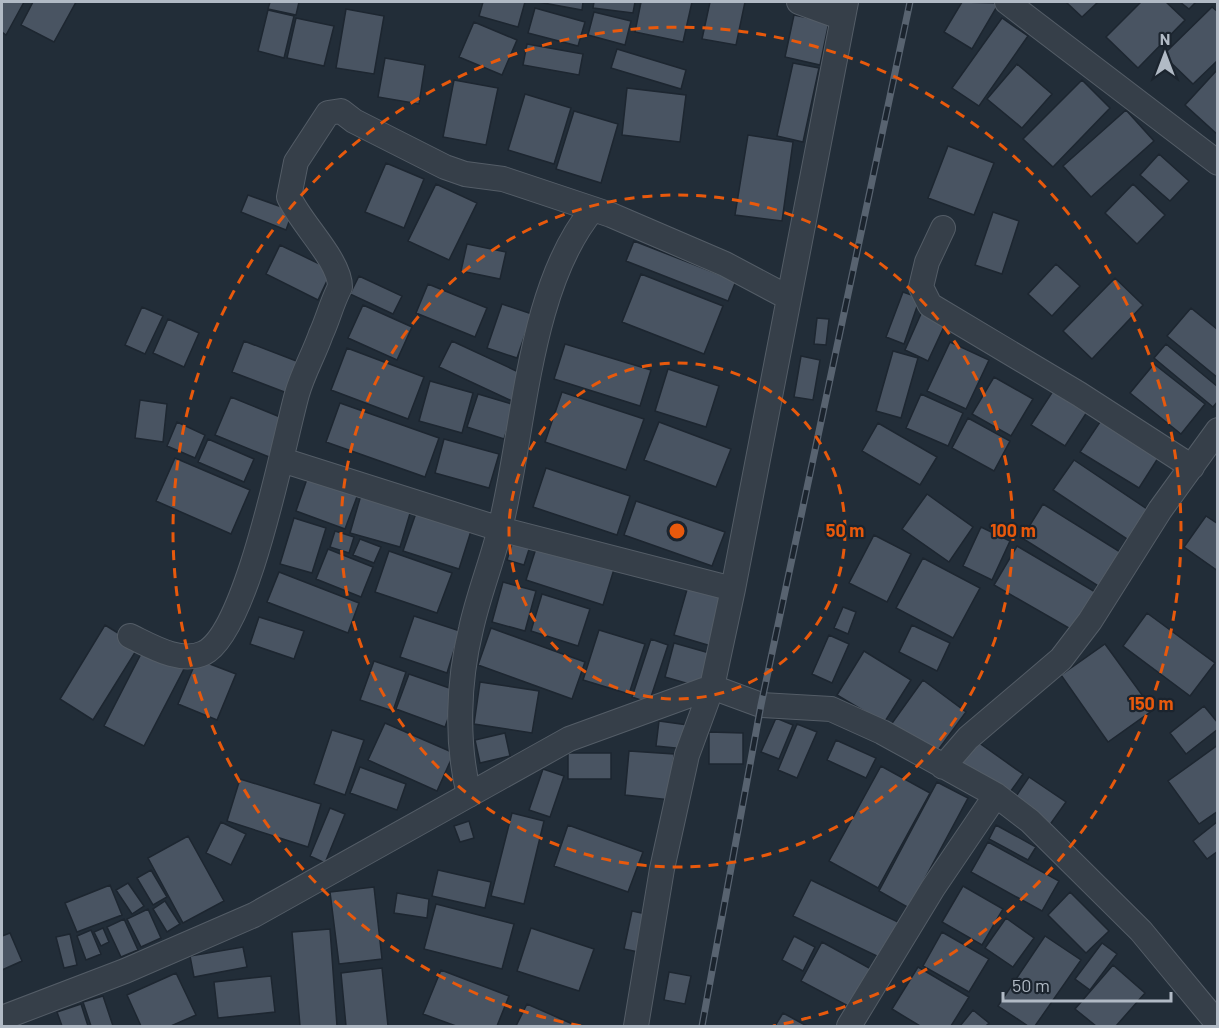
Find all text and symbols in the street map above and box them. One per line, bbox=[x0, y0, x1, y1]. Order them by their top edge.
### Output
north arrow bbox=[1135, 24, 1195, 84]
text: N bbox=[1160, 29, 1170, 48]
text: 50 m bbox=[826, 519, 864, 541]
text: 100 m bbox=[990, 519, 1036, 541]
centre of rings bbox=[667, 521, 687, 541]
text: 150 m bbox=[1129, 692, 1173, 714]
scale bar bbox=[1003, 965, 1171, 1003]
text: 50 m bbox=[1012, 974, 1050, 996]

